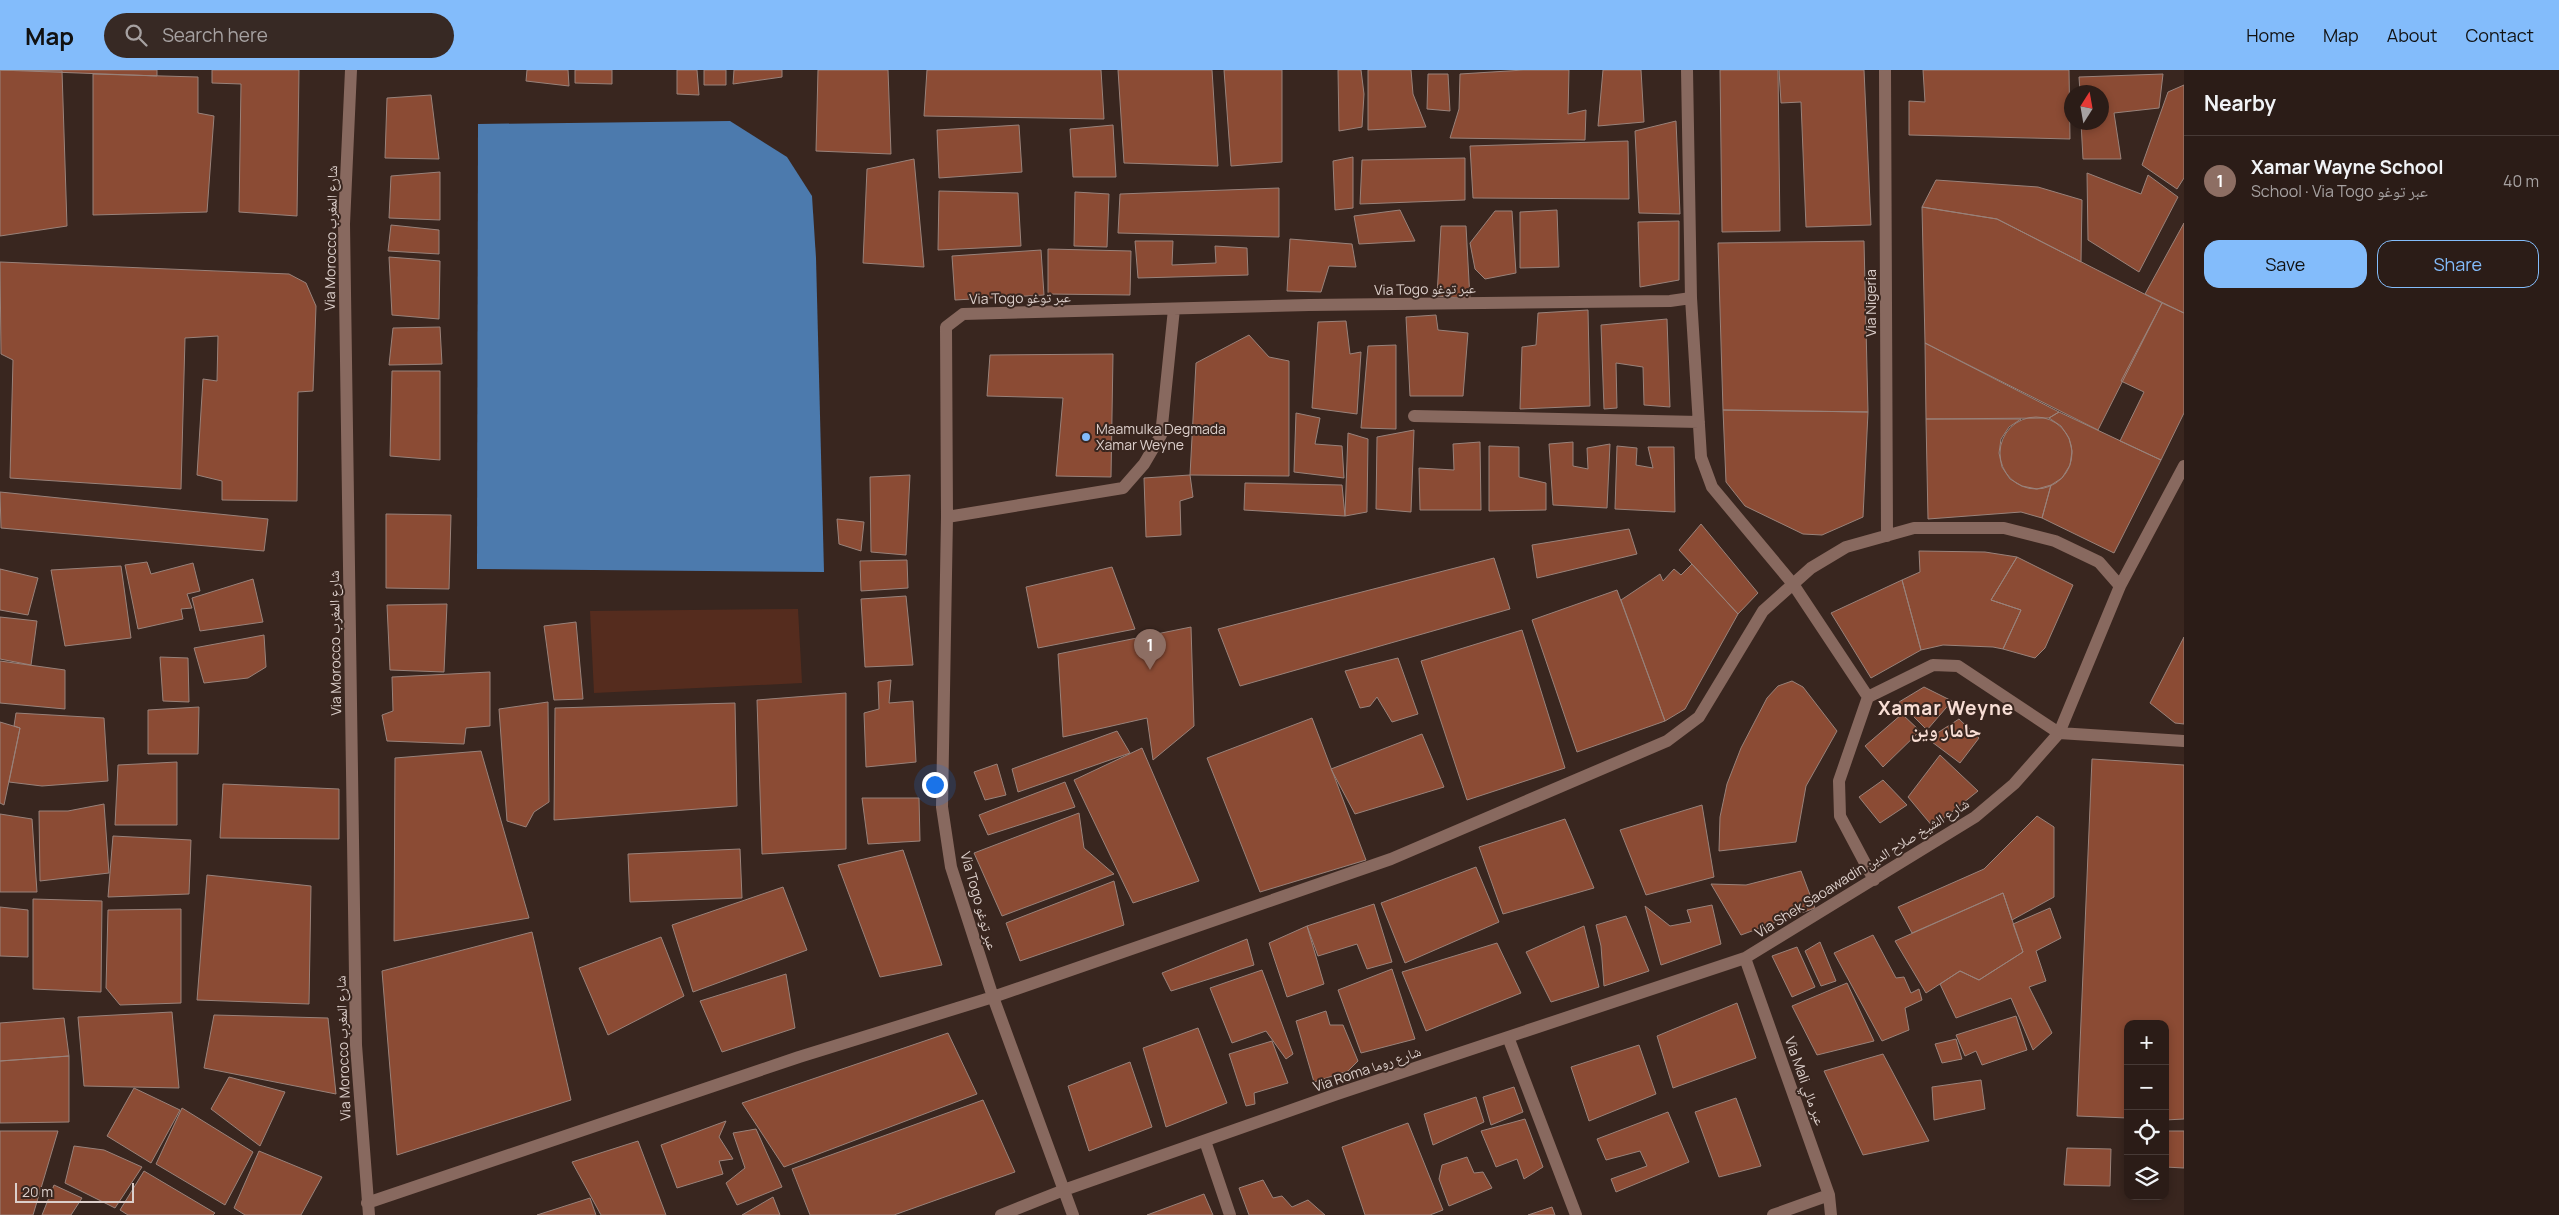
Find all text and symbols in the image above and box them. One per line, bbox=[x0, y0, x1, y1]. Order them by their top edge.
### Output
search box bbox=[104, 13, 454, 58]
text: Map bbox=[25, 19, 74, 52]
icon: search bbox=[122, 21, 150, 49]
text: Search here bbox=[162, 22, 268, 48]
text: Home bbox=[2246, 23, 2295, 47]
text: Map bbox=[2323, 23, 2359, 47]
text: About bbox=[2387, 23, 2437, 47]
text: Contact bbox=[2465, 23, 2534, 47]
north arrow bbox=[2064, 85, 2109, 130]
text: Nearby bbox=[2204, 89, 2276, 117]
text: Xamar Wayne School bbox=[2251, 154, 2444, 180]
street label: Via Morocco شارع المغرب bbox=[320, 165, 342, 311]
text: 1 bbox=[2216, 170, 2224, 192]
text: 40 m bbox=[2503, 170, 2539, 192]
text: School · Via Togo عبر توغو bbox=[2251, 180, 2428, 202]
button: Save bbox=[2204, 240, 2367, 288]
button: Share bbox=[2377, 240, 2539, 288]
street label: Via Nigeria bbox=[1861, 269, 1880, 337]
street label: Via Togo عبر توغو bbox=[1374, 278, 1476, 299]
street label: Via Togo عبر توغو bbox=[969, 287, 1071, 308]
place label: Maamulka Degmada Xamar Weyne bbox=[1096, 419, 1226, 454]
marker: Maamulka Degmada Xamar Weyne bbox=[1080, 431, 1092, 443]
street label: Via Morocco شارع المغرب bbox=[324, 570, 346, 716]
pin: 1 bbox=[1134, 629, 1166, 670]
district label: Xamar Weyne حامار وين bbox=[1878, 695, 2014, 743]
your location bbox=[922, 772, 948, 798]
street label: Via Shek Saoawadin شارع الشيخ صلاح الدين bbox=[1751, 793, 1973, 943]
street label: Via Togo عبر توغو bbox=[956, 849, 1003, 952]
street label: Via Morocco شارع المغرب bbox=[330, 975, 356, 1121]
map controls bbox=[2124, 1020, 2169, 1200]
button: + bbox=[2124, 1020, 2169, 1065]
street label: Via Mali عبر مالي bbox=[1778, 1034, 1830, 1129]
street label: Via Roma شارع روما bbox=[1310, 1041, 1424, 1097]
button: − bbox=[2124, 1065, 2169, 1110]
button: locate bbox=[2124, 1110, 2169, 1155]
button: layers bbox=[2124, 1155, 2169, 1200]
scale bar bbox=[15, 1180, 134, 1203]
text: 20 m bbox=[22, 1182, 53, 1201]

